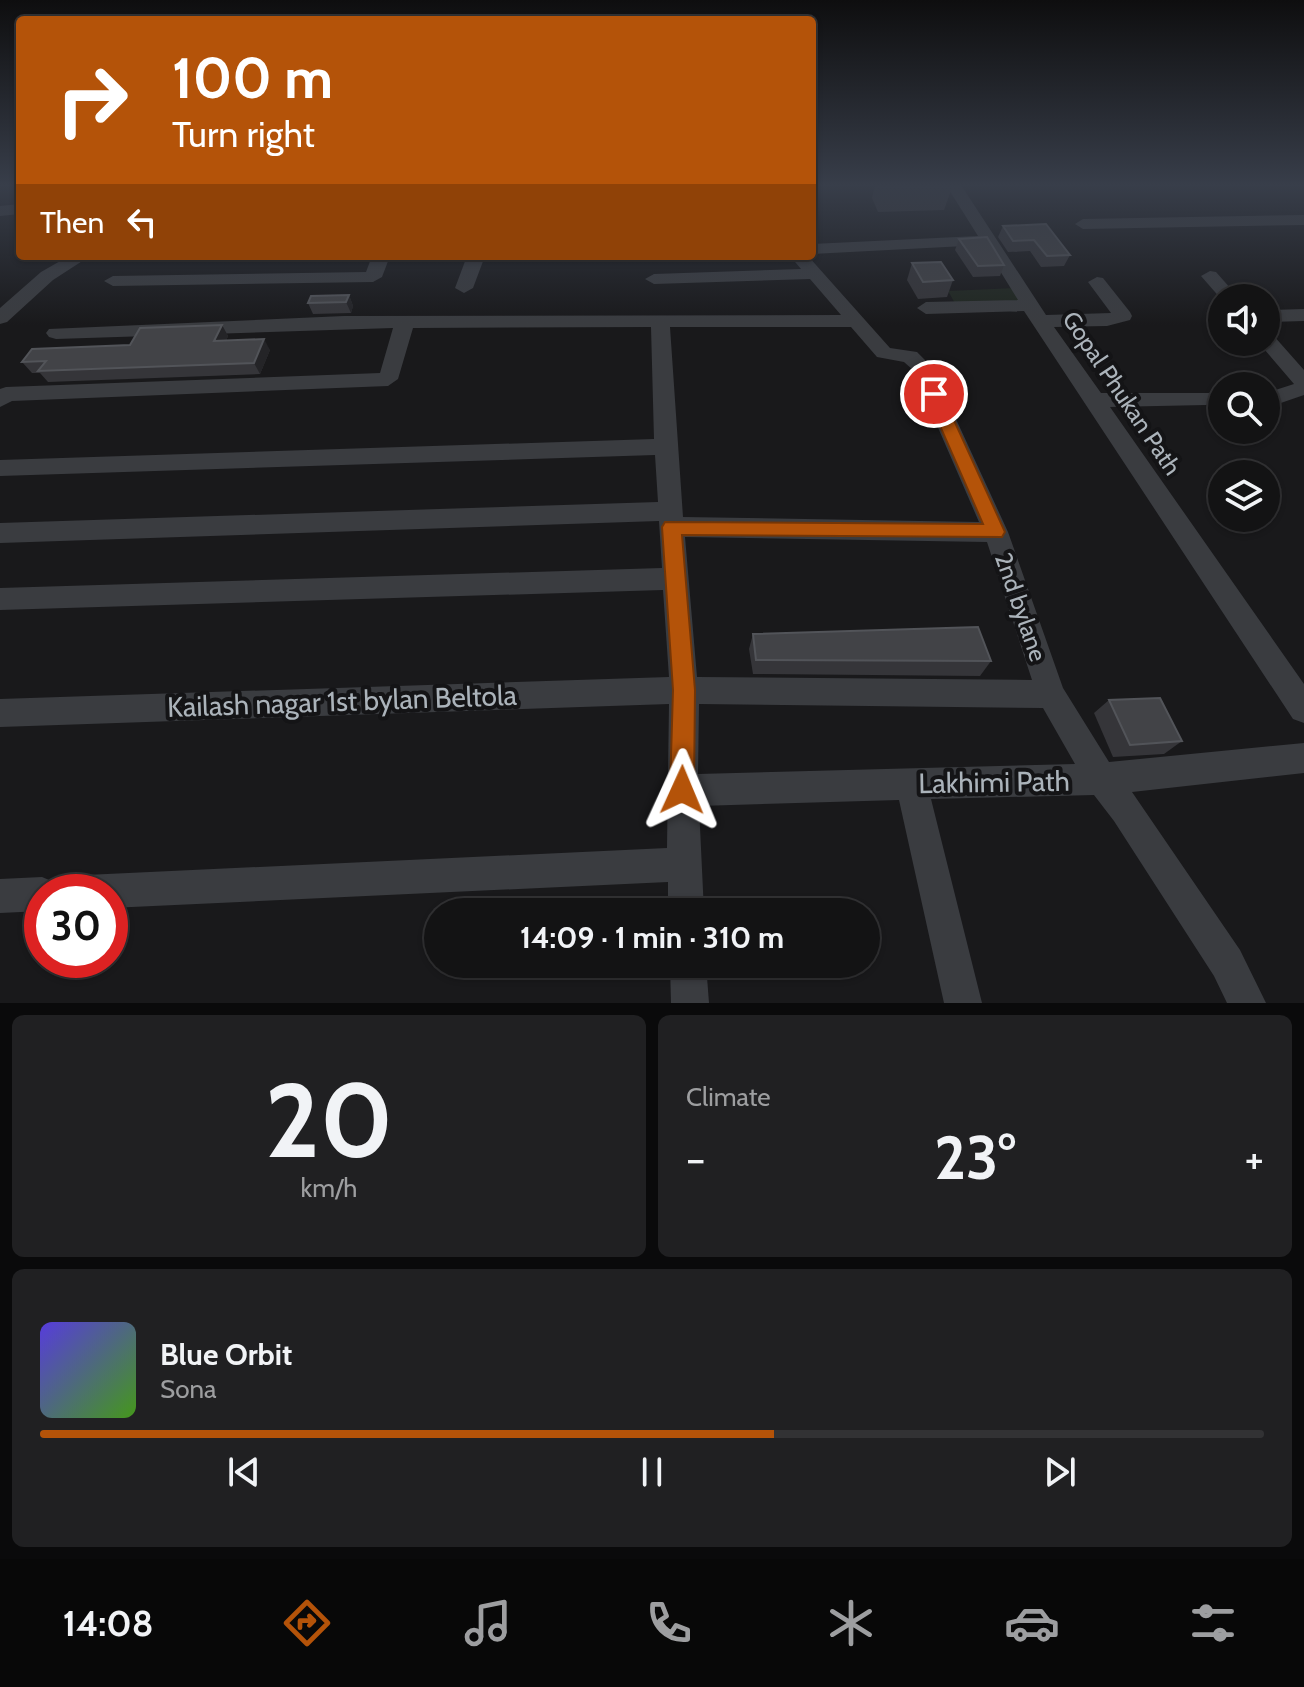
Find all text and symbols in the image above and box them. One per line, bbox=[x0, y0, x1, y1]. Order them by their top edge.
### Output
text: 100 m bbox=[172, 44, 333, 112]
icon: right bbox=[40, 48, 144, 152]
text: Turn right bbox=[172, 112, 315, 156]
icon: left bbox=[120, 200, 164, 244]
text: Then bbox=[40, 204, 104, 241]
map controls bbox=[1208, 284, 1280, 532]
button: sound bbox=[1208, 284, 1280, 356]
street label: Gopal Phukan Path bbox=[1057, 306, 1187, 480]
pin bbox=[900, 360, 968, 428]
icon: arrive bbox=[912, 372, 956, 416]
button: search bbox=[1208, 372, 1280, 444]
button: layers bbox=[1208, 460, 1280, 532]
street label: 2nd bylane bbox=[989, 549, 1053, 665]
street label: Kailash nagar 1st bylan Beltola bbox=[166, 678, 518, 724]
position arrow bbox=[640, 748, 724, 832]
street label: Lakhimi Path bbox=[918, 764, 1070, 800]
speed limit sign: 30 bbox=[24, 874, 128, 978]
text: 14:09 · 1 min · 310 m bbox=[520, 919, 784, 956]
text: 20 bbox=[265, 1057, 393, 1183]
text: Climate bbox=[686, 1081, 771, 1113]
text: 23° bbox=[934, 1121, 1016, 1194]
text: − bbox=[686, 1132, 705, 1185]
text: + bbox=[1245, 1132, 1264, 1185]
text: km/h bbox=[301, 1172, 357, 1204]
text: Blue Orbit bbox=[160, 1336, 292, 1373]
text: Sona bbox=[160, 1373, 217, 1405]
icon: previous bbox=[222, 1450, 266, 1494]
icon: pause bbox=[630, 1450, 674, 1494]
icon: next bbox=[1038, 1450, 1082, 1494]
icon: directions bbox=[279, 1595, 335, 1651]
icon: music bbox=[460, 1595, 516, 1651]
icon: phone bbox=[641, 1595, 697, 1651]
icon: climate bbox=[823, 1595, 879, 1651]
icon: car bbox=[1004, 1595, 1060, 1651]
icon: filters bbox=[1185, 1595, 1241, 1651]
text: 14:08 bbox=[63, 1601, 153, 1645]

